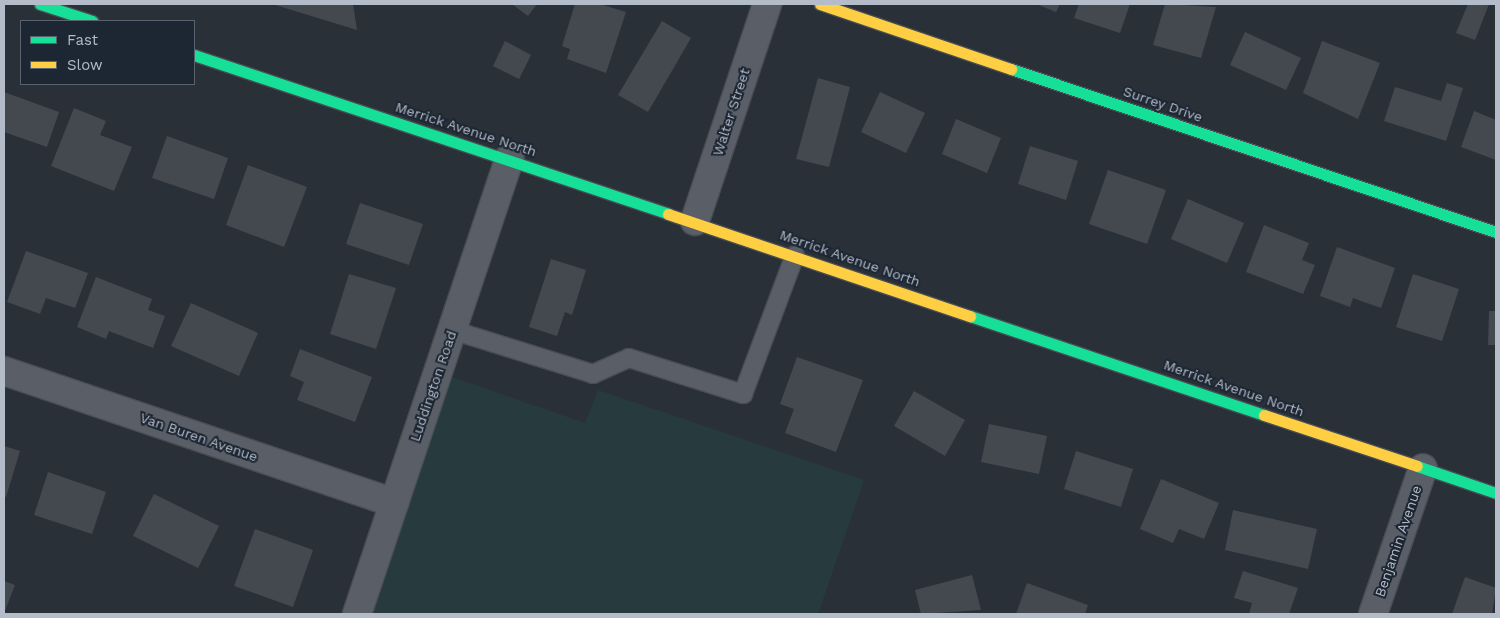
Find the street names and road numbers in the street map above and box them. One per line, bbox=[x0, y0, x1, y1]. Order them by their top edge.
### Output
street label: Walter Street bbox=[709, 66, 753, 158]
street label: Surrey Drive bbox=[1121, 82, 1205, 126]
street label: Merrick Avenue North bbox=[393, 98, 539, 160]
street label: Merrick Avenue North bbox=[777, 226, 923, 290]
street label: Luddington Road bbox=[406, 328, 460, 444]
street label: Merrick Avenue North bbox=[1161, 356, 1307, 420]
street label: Van Buren Avenue bbox=[138, 409, 260, 465]
street label: Benjamin Avenue bbox=[1371, 483, 1425, 599]

